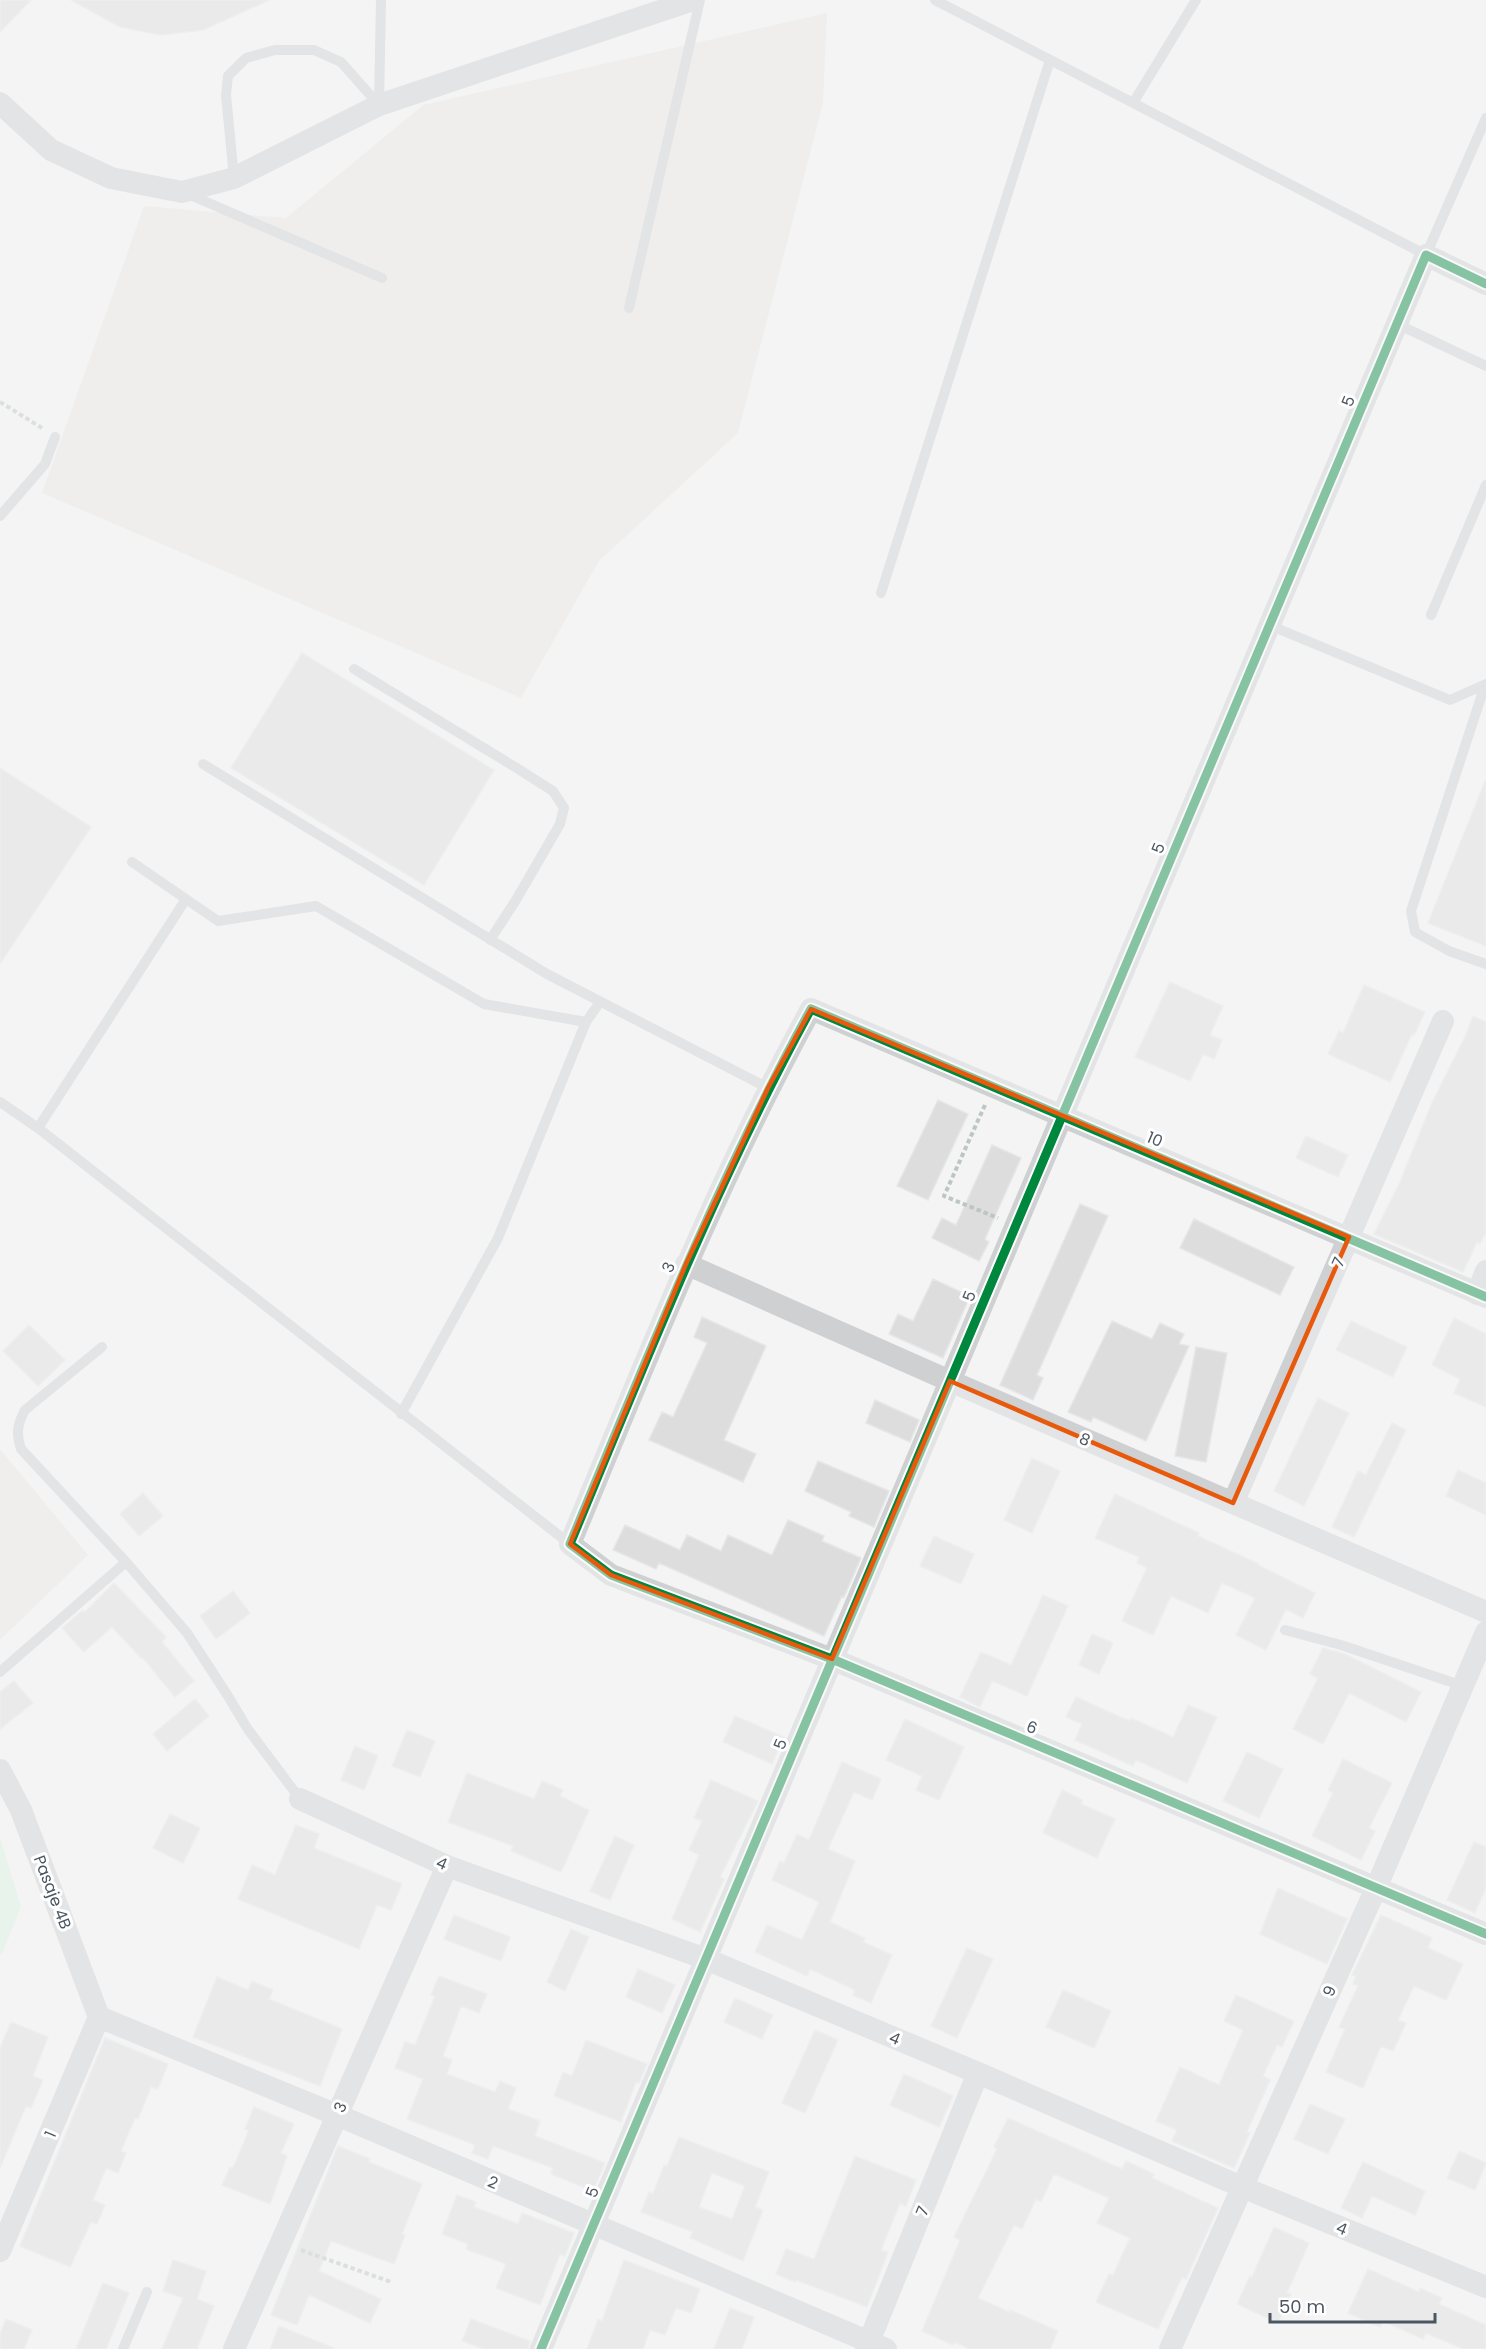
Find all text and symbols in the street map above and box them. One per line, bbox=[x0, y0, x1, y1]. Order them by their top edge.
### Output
street label: 5 bbox=[1336, 392, 1361, 410]
street label: 5 bbox=[1146, 839, 1171, 857]
street label: 10 bbox=[1143, 1126, 1166, 1153]
street label: 7 bbox=[1326, 1253, 1351, 1271]
street label: 3 bbox=[656, 1258, 681, 1276]
street label: 5 bbox=[957, 1287, 982, 1305]
street label: 8 bbox=[1076, 1427, 1094, 1452]
street label: 6 bbox=[1023, 1715, 1041, 1740]
street label: 5 bbox=[768, 1735, 793, 1753]
street label: 4 bbox=[433, 1851, 451, 1876]
street label: Pasaje 4B bbox=[28, 1852, 77, 1933]
street label: 9 bbox=[1317, 1982, 1342, 2000]
street label: 4 bbox=[886, 2026, 904, 2051]
street label: 3 bbox=[328, 2098, 353, 2116]
street label: 1 bbox=[39, 2127, 62, 2141]
street label: 2 bbox=[484, 2170, 502, 2195]
street label: 5 bbox=[580, 2183, 605, 2201]
street label: 7 bbox=[910, 2203, 935, 2220]
street label: 4 bbox=[1333, 2216, 1351, 2241]
scale bar bbox=[1270, 2286, 1435, 2324]
text: 50 m bbox=[1279, 2294, 1325, 2319]

